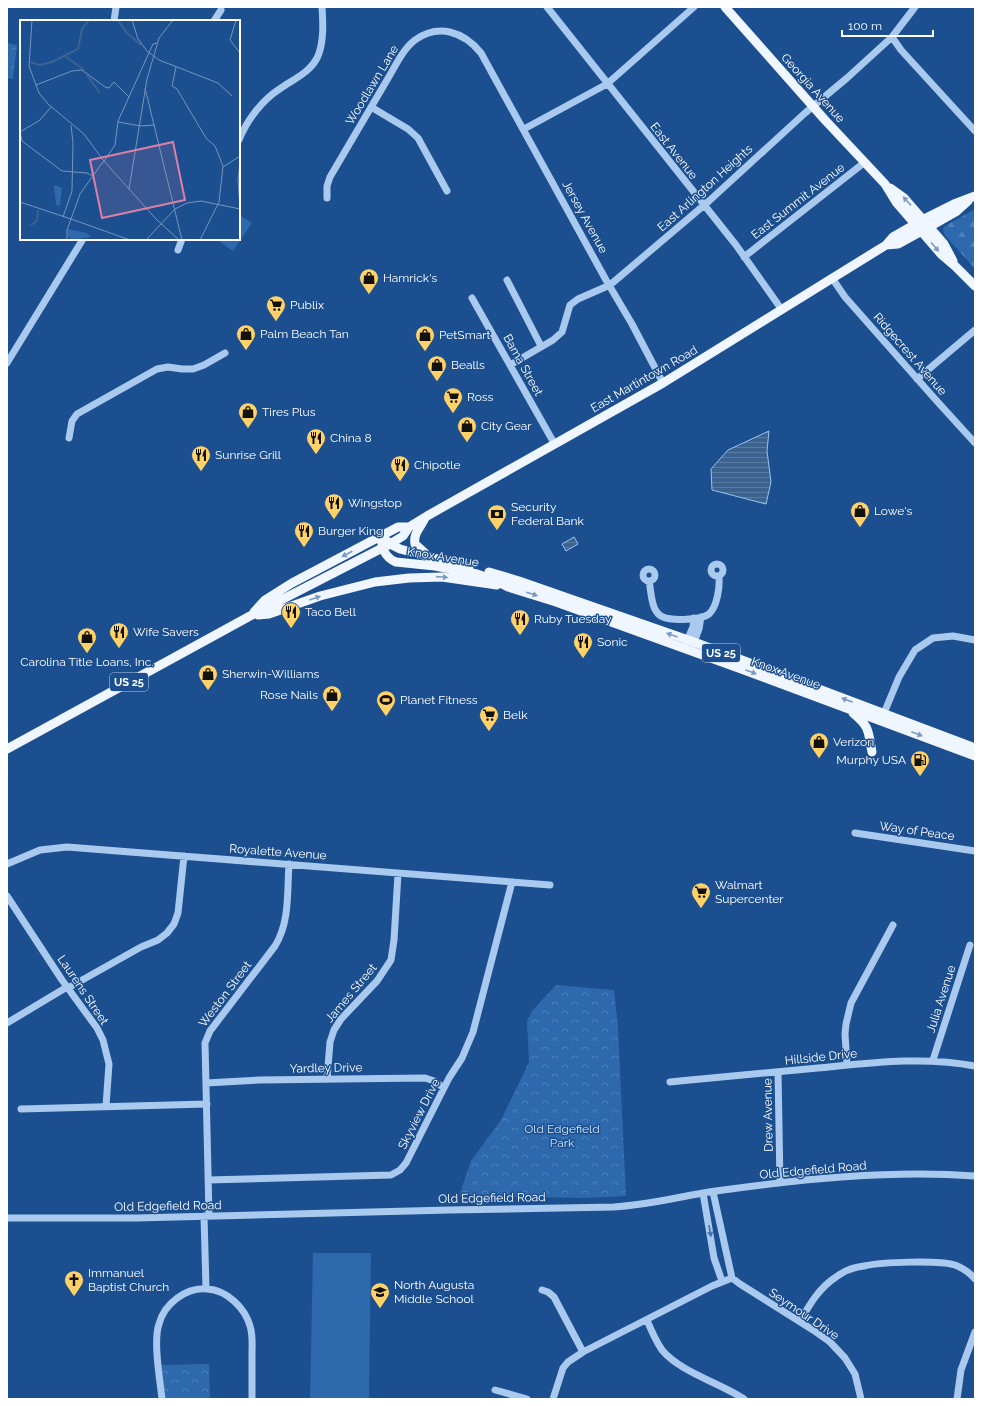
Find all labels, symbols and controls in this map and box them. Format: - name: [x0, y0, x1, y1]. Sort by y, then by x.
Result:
- scale bar: [842, 12, 933, 38]
- text: 100 m: [848, 19, 882, 33]
- inset map: [20, 20, 240, 240]
- street label: Woodlawn Lane: [343, 43, 401, 127]
- street label: Georgia Avenue: [778, 51, 848, 125]
- street label: East Avenue: [647, 120, 701, 182]
- street label: East Arlington Heights: [655, 142, 755, 234]
- street label: East Summit Avenue: [749, 160, 847, 242]
- street label: Jersey Avenue: [559, 178, 611, 256]
- one-way arrow: [902, 196, 912, 206]
- one-way arrow: [931, 242, 940, 253]
- shop icon: Hamrick's: [358, 267, 380, 295]
- place label: Hamrick's: [383, 271, 437, 285]
- supermarket icon: Publix: [265, 294, 287, 322]
- place label: Publix: [290, 298, 324, 312]
- street label: Ridgecrest Avenue: [870, 310, 950, 398]
- shop icon: Palm Beach Tan: [235, 323, 257, 351]
- shop icon: PetSmart: [414, 324, 436, 352]
- place label: Palm Beach Tan: [260, 327, 349, 341]
- place label: PetSmart: [439, 328, 490, 342]
- street label: Bama Street: [500, 332, 546, 398]
- street label: East Martintown Road: [588, 343, 700, 415]
- shop icon: Bealls: [426, 354, 448, 382]
- place label: Bealls: [451, 358, 485, 372]
- supermarket icon: Ross: [442, 386, 464, 414]
- place label: Ross: [467, 390, 494, 404]
- shop icon: Tires Plus: [237, 401, 259, 429]
- place label: Tires Plus: [262, 405, 316, 419]
- shop icon: City Gear: [456, 415, 478, 443]
- place label: City Gear: [481, 419, 532, 433]
- restaurant icon: China 8: [305, 427, 327, 455]
- place label: China 8: [330, 431, 372, 445]
- restaurant icon: Sunrise Grill: [190, 444, 212, 472]
- place label: Sunrise Grill: [215, 448, 282, 462]
- restaurant icon: Chipotle: [389, 454, 411, 482]
- place label: Chipotle: [414, 458, 461, 472]
- restaurant icon: Wingstop: [323, 492, 345, 520]
- place label: Wingstop: [348, 496, 402, 510]
- place label: Security Federal Bank: [511, 500, 584, 528]
- shop icon: Lowe's: [849, 500, 871, 528]
- bank icon: Security Federal Bank: [486, 503, 508, 531]
- place label: Lowe's: [874, 504, 912, 518]
- restaurant icon: Burger King: [293, 520, 315, 548]
- place label: Burger King: [318, 524, 383, 538]
- street label: Knox Avenue: [406, 544, 480, 570]
- one-way arrow: [341, 551, 352, 557]
- one-way arrow: [436, 574, 448, 581]
- one-way arrow: [527, 591, 539, 597]
- one-way arrow: [309, 595, 321, 601]
- restaurant icon: Taco Bell: [280, 601, 302, 629]
- place label: Taco Bell: [305, 605, 357, 619]
- restaurant icon: Ruby Tuesday: [509, 608, 531, 636]
- place label: Ruby Tuesday: [534, 612, 612, 626]
- restaurant icon: Wife Savers: [108, 621, 130, 649]
- place label: Wife Savers: [133, 625, 199, 639]
- shop icon: Carolina Title Loans, Inc.: [76, 626, 98, 654]
- restaurant icon: Sonic: [572, 631, 594, 659]
- one-way arrow: [666, 632, 678, 638]
- place label: Sonic: [597, 635, 628, 649]
- road number: US 25: [702, 644, 740, 662]
- street label: Knox Avenue: [750, 654, 822, 692]
- place label: Carolina Title Loans, Inc.: [20, 655, 154, 669]
- shop icon: Sherwin-Williams: [197, 663, 219, 691]
- place label: Sherwin-Williams: [222, 667, 319, 681]
- one-way arrow: [745, 670, 757, 676]
- road number: US 25: [110, 673, 148, 691]
- shop icon: Rose Nails: [321, 684, 343, 712]
- place label: Rose Nails: [260, 688, 318, 702]
- sports icon: Planet Fitness: [375, 689, 397, 717]
- place label: Planet Fitness: [400, 693, 478, 707]
- one-way arrow: [840, 696, 852, 702]
- supermarket icon: Belk: [478, 704, 500, 732]
- place label: Belk: [503, 708, 528, 722]
- shop icon: Verizon: [808, 731, 830, 759]
- one-way arrow: [911, 732, 923, 738]
- place label: Verizon: [833, 735, 874, 749]
- fuel station icon: Murphy USA: [909, 749, 931, 777]
- place label: Murphy USA: [836, 753, 906, 767]
- street label: Way of Peace: [878, 819, 956, 843]
- street label: Royalette Avenue: [229, 842, 327, 862]
- place label: Walmart Supercenter: [715, 878, 784, 906]
- supermarket icon: Walmart Supercenter: [690, 881, 712, 909]
- street label: Laurens Street: [55, 953, 111, 1027]
- street label: Weston Street: [196, 958, 254, 1030]
- street label: James Street: [322, 961, 380, 1025]
- street label: Julia Avenue: [924, 964, 958, 1034]
- street label: Hillside Drive: [784, 1046, 858, 1068]
- street label: Yardley Drive: [289, 1060, 363, 1076]
- street label: Skyview Drive: [395, 1076, 443, 1152]
- street label: Drew Avenue: [760, 1078, 776, 1152]
- park label: Old Edgefield Park: [524, 1122, 600, 1150]
- street label: Old Edgefield Road: [759, 1158, 867, 1182]
- street label: Old Edgefield Road: [438, 1190, 546, 1206]
- street label: Old Edgefield Road: [114, 1198, 222, 1214]
- one-way arrow: [707, 1225, 713, 1238]
- place label: Immanuel Baptist Church: [88, 1266, 169, 1294]
- church icon: Immanuel Baptist Church: [63, 1269, 85, 1297]
- place label: North Augusta Middle School: [394, 1278, 475, 1306]
- school or university icon: North Augusta Middle School: [369, 1281, 391, 1309]
- street label: Seymour Drive: [766, 1285, 842, 1343]

